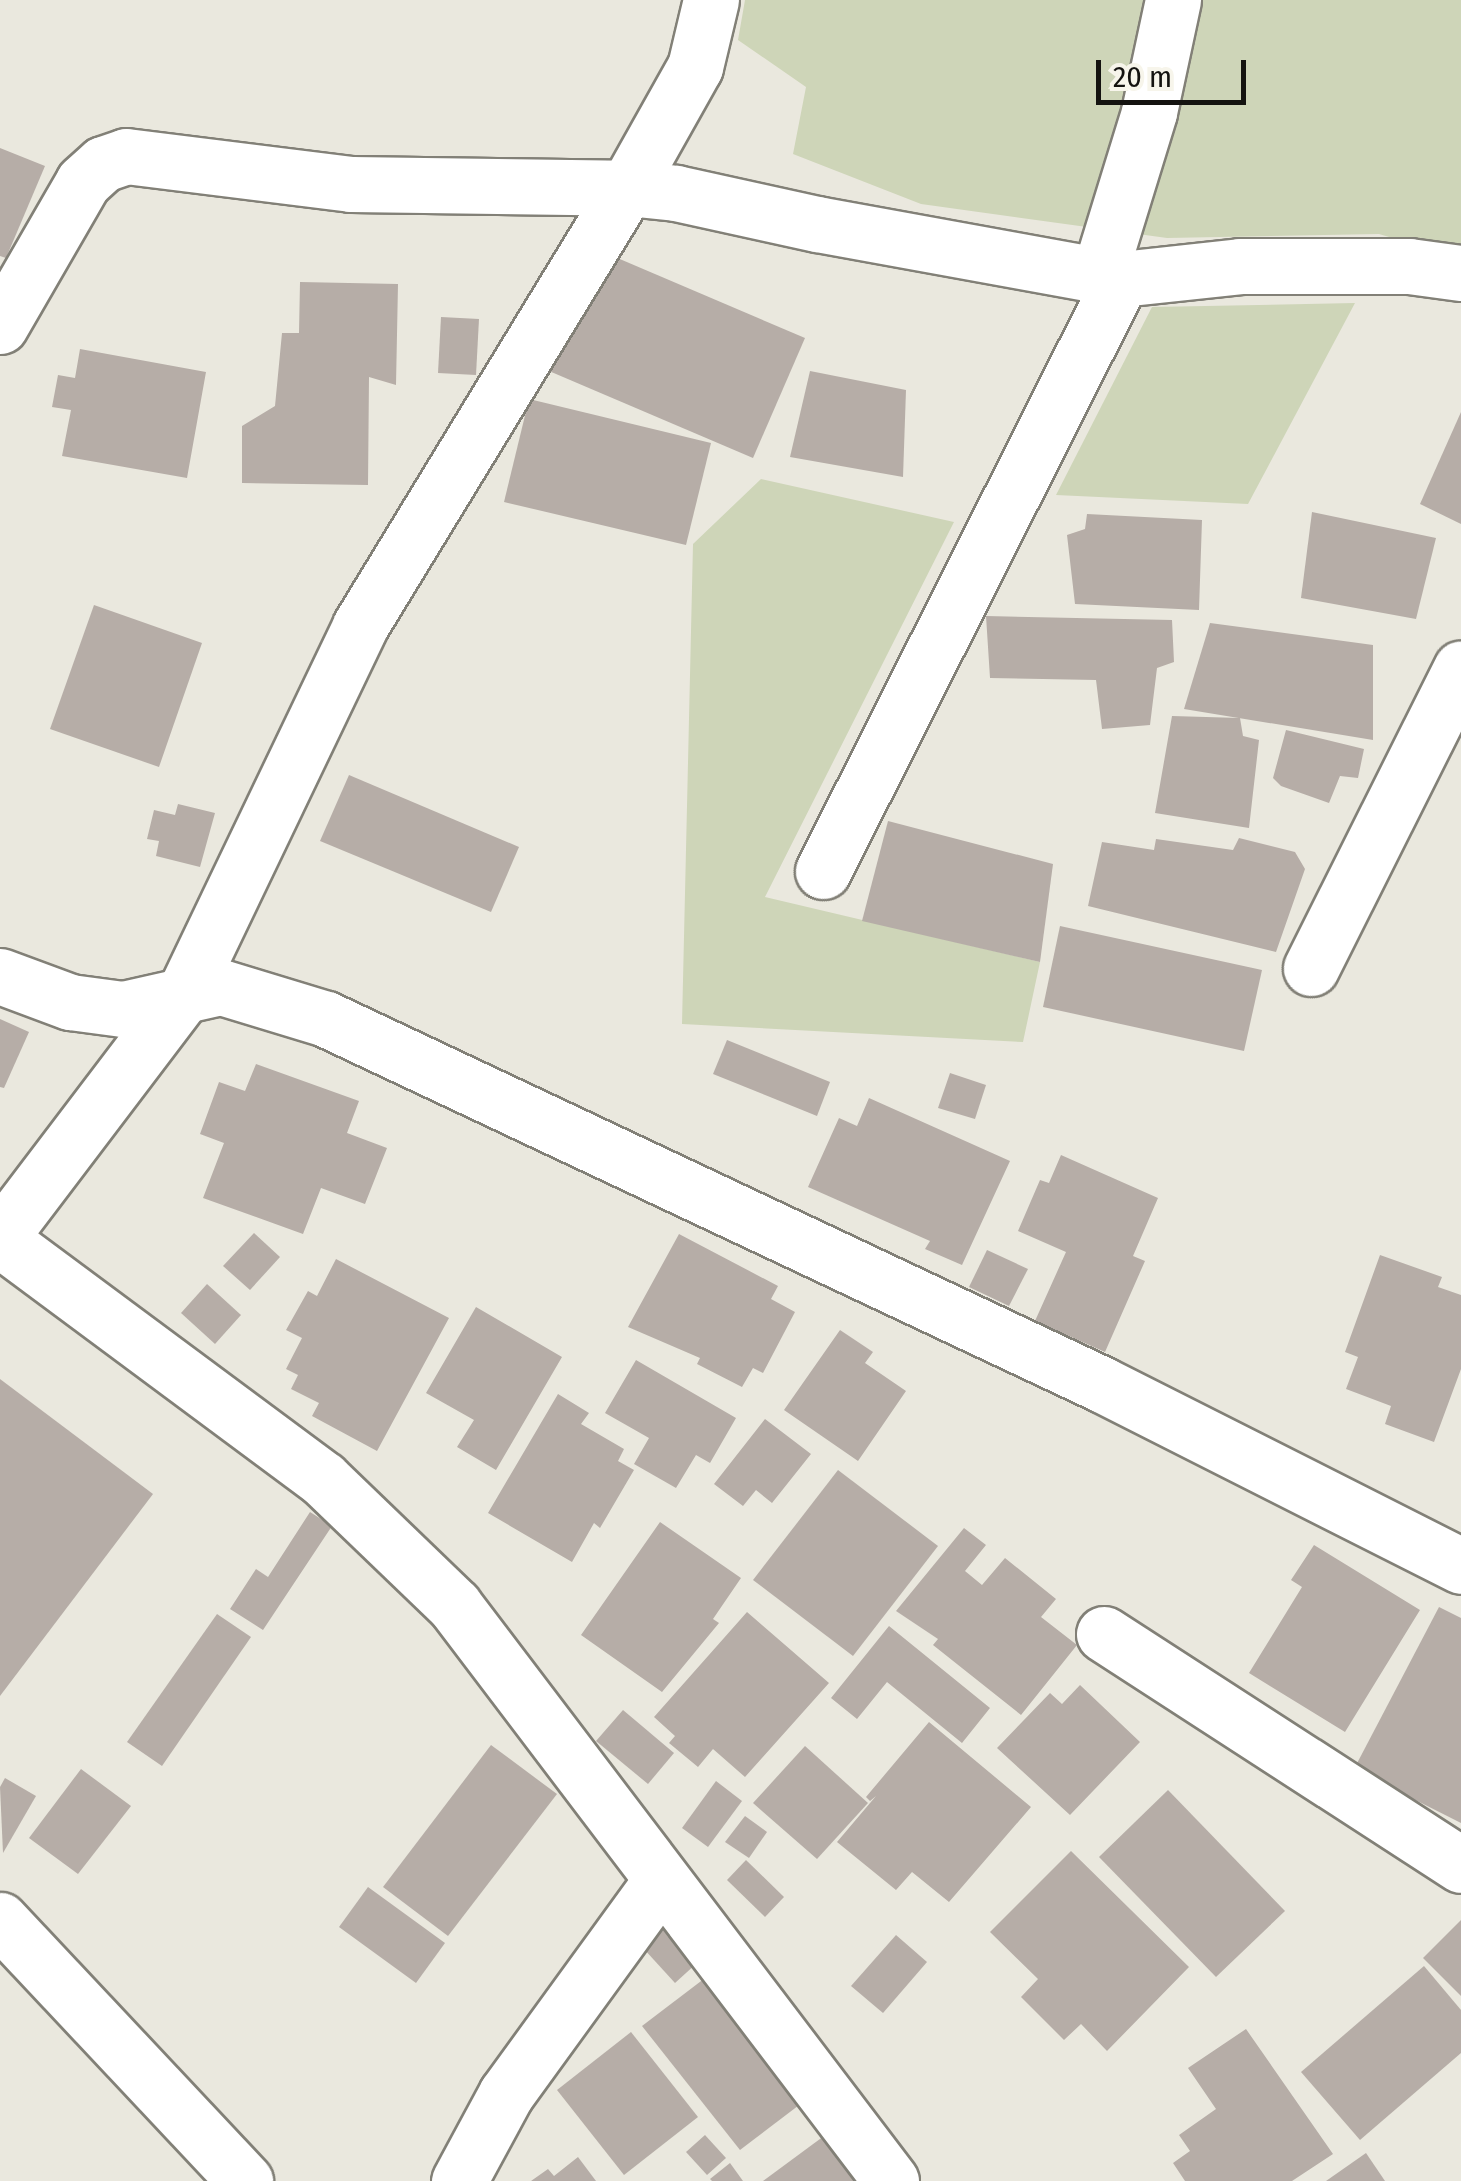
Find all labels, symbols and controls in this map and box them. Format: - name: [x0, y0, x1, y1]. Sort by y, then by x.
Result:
- scale bar: [1101, 40, 1251, 102]
- text: 20 m: [1113, 59, 1172, 95]

